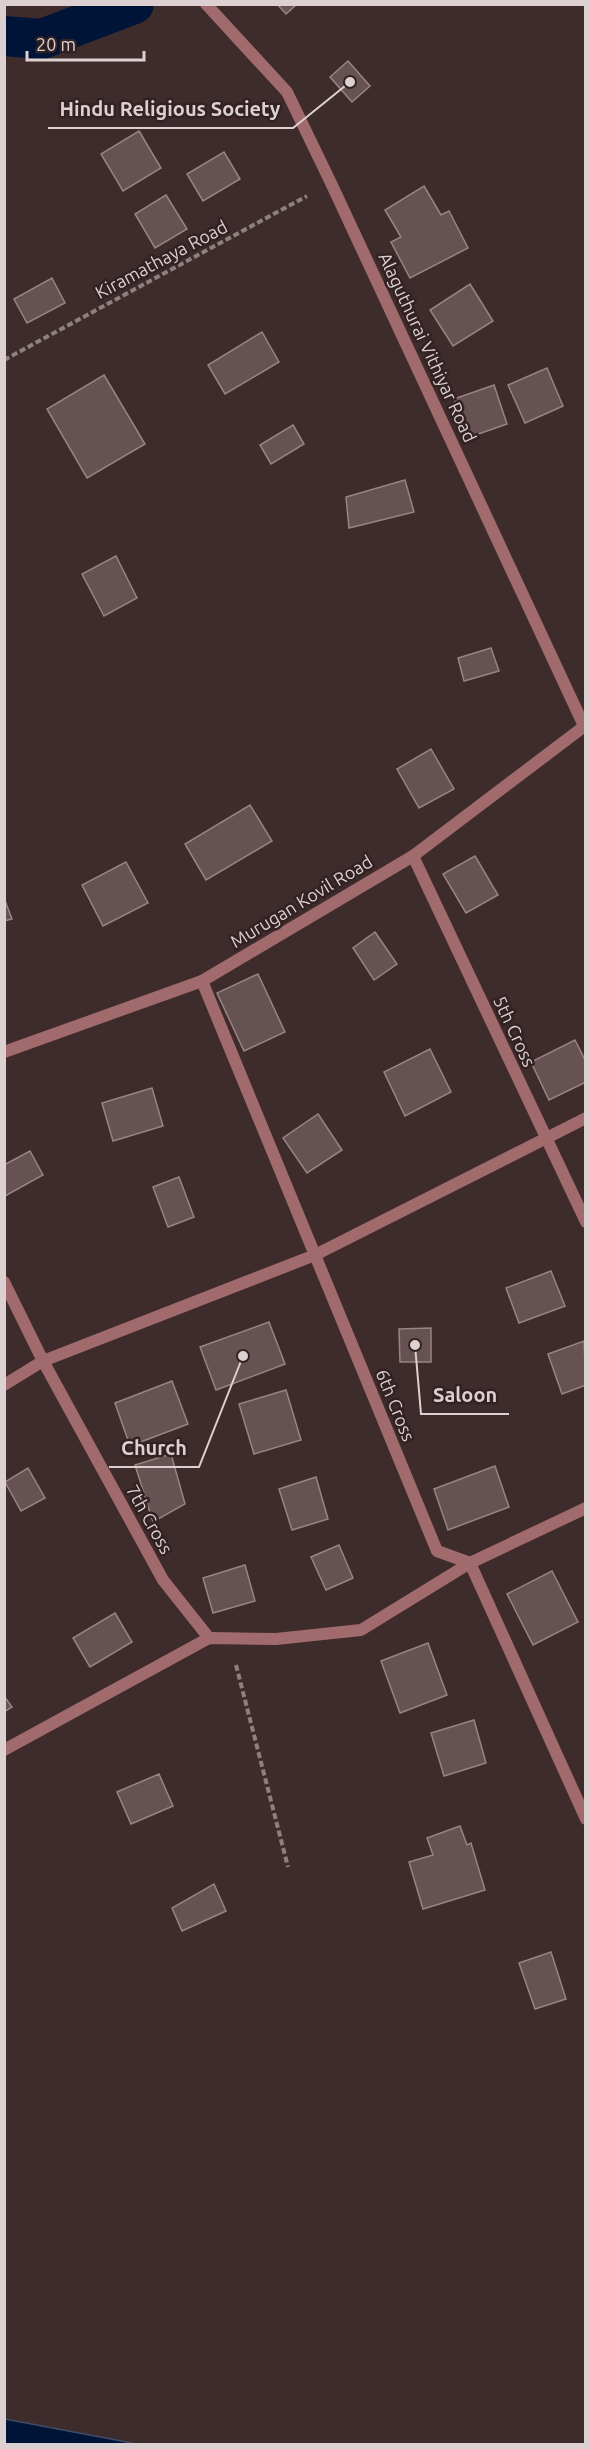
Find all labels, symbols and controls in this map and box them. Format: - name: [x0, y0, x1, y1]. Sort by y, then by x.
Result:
- scale bar: [27, 24, 144, 62]
- text: 20 m: [36, 34, 76, 54]
- callout: Hindu Religious Society: [48, 90, 293, 128]
- text: Hindu Religious Society: [59, 97, 281, 120]
- street label: Kiramathaya Road: [92, 216, 230, 302]
- street label: Alaguthurai Vithiyar Road: [375, 249, 481, 445]
- street label: Murugan Kovil Road: [227, 851, 375, 951]
- street label: 5th Cross: [490, 993, 540, 1070]
- street label: 6th Cross: [373, 1366, 420, 1444]
- callout: Saloon: [421, 1376, 509, 1414]
- text: Saloon: [433, 1383, 497, 1406]
- callout: Church: [109, 1429, 199, 1467]
- text: Church: [121, 1436, 187, 1459]
- street label: 7th Cross: [123, 1481, 177, 1557]

